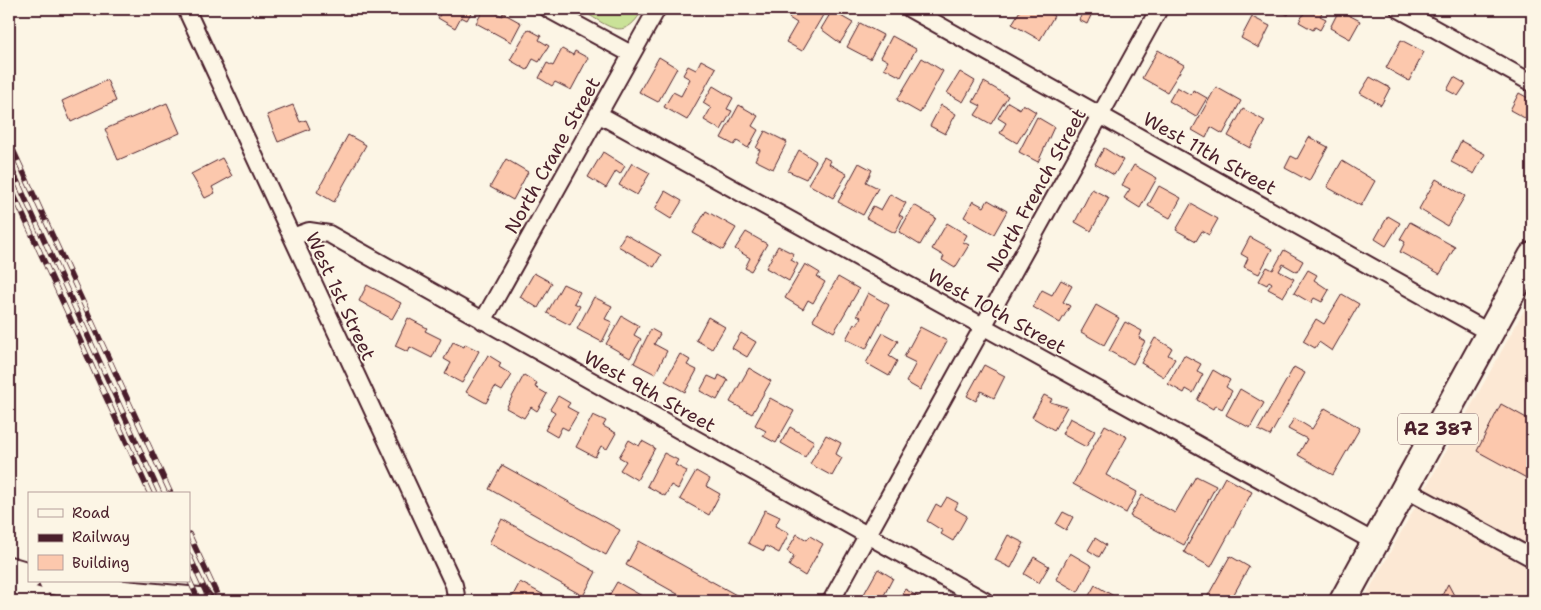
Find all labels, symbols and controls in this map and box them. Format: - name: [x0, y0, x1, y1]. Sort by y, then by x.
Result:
- street label: North Crane Street: [499, 72, 606, 238]
- street label: North French Street: [981, 104, 1092, 277]
- street label: West 11th Street: [1139, 106, 1281, 200]
- street label: West 1st Street: [300, 228, 381, 364]
- street label: West 10th Street: [923, 263, 1071, 360]
- street label: West 9th Street: [579, 345, 720, 438]
- road number: AZ 387: [1398, 414, 1478, 444]
- legend: [28, 492, 190, 582]
- text: Road: [72, 503, 110, 523]
- text: Railway: [72, 527, 130, 547]
- text: Building: [72, 553, 129, 573]

